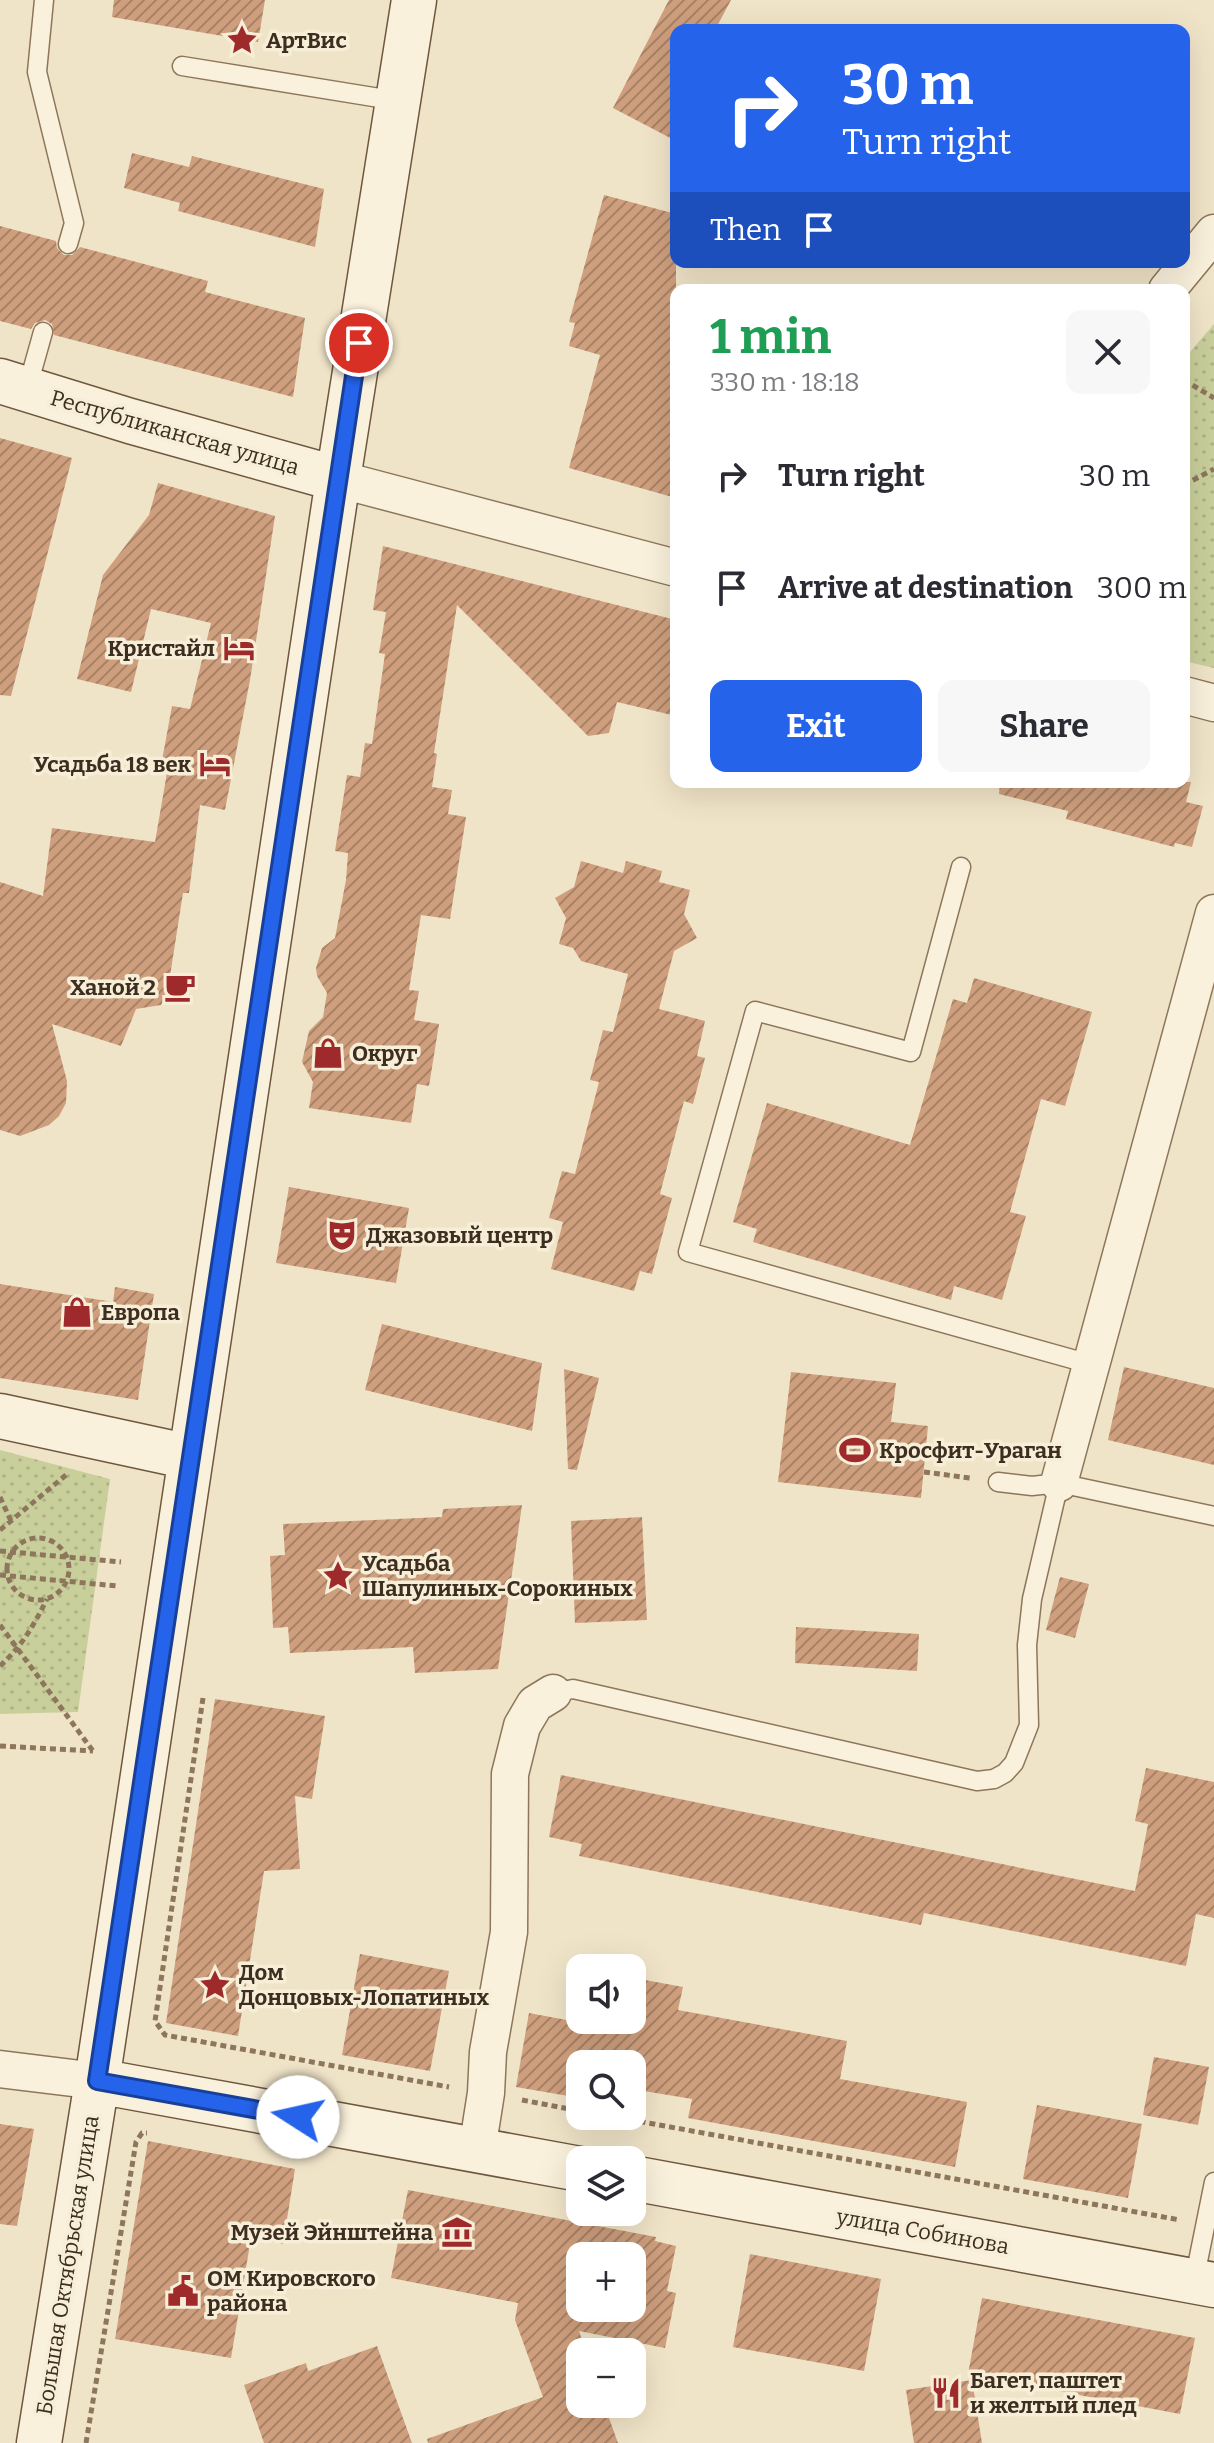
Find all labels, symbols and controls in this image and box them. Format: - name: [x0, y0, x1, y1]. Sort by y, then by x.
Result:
- place icon: АртВис: [225, 23, 259, 57]
- place label: АртВис: [266, 27, 347, 54]
- text: 30 m: [842, 52, 973, 119]
- icon: right: [710, 56, 814, 160]
- text: Turn right: [842, 120, 1011, 164]
- icon: arrive: [797, 208, 841, 252]
- text: Then: [710, 212, 781, 248]
- text: 1 min: [710, 308, 831, 366]
- pin: [325, 309, 393, 377]
- button: close: [1066, 310, 1150, 394]
- icon: arrive: [337, 321, 381, 365]
- text: 330 m · 18:18: [710, 367, 860, 398]
- street label: Республиканская улица: [47, 384, 302, 481]
- icon: right: [710, 454, 754, 498]
- text: Turn right: [778, 458, 925, 494]
- text: 30 m: [1079, 458, 1150, 494]
- icon: arrive: [710, 566, 754, 610]
- text: Arrive at destination: [778, 570, 1073, 606]
- text: 300 m: [1097, 570, 1187, 606]
- hotel icon: Кристайл: [222, 631, 256, 665]
- place label: Кристайл: [107, 635, 215, 662]
- button: Exit: [710, 680, 922, 772]
- button: Share: [938, 680, 1150, 772]
- hotel icon: Усадьба 18 век: [198, 747, 232, 781]
- place label: Усадьба 18 век: [34, 751, 192, 778]
- cafe icon: Ханой 2: [163, 970, 197, 1004]
- place label: Ханой 2: [70, 974, 156, 1001]
- shop icon: Округ: [311, 1036, 345, 1070]
- place label: Округ: [352, 1040, 417, 1067]
- theatre icon: Джазовый центр: [325, 1218, 359, 1252]
- place label: Джазовый центр: [366, 1222, 553, 1249]
- shop icon: Европа: [60, 1295, 94, 1329]
- place label: Европа: [101, 1299, 181, 1326]
- sports icon: Кросфит-Ураган: [838, 1433, 872, 1467]
- place label: Кросфит-Ураган: [879, 1437, 1062, 1464]
- place label: Усадьба Шапулиных-Сорокиных: [362, 1550, 633, 1602]
- place icon: Усадьба Шапулиных-Сорокиных: [321, 1559, 355, 1593]
- map controls: [566, 1954, 646, 2418]
- button: sound: [566, 1954, 646, 2034]
- place label: Дом Донцовых-Лопатиных: [239, 1959, 489, 2011]
- place icon: Дом Донцовых-Лопатиных: [198, 1968, 232, 2002]
- button: search: [566, 2050, 646, 2130]
- position arrow: [256, 2075, 340, 2159]
- street label: Большая Октябрьская улица: [30, 2113, 105, 2417]
- button: layers: [566, 2146, 646, 2226]
- street label: улица Собинова: [834, 2203, 1011, 2260]
- museum icon: Музей Эйнштейна: [440, 2215, 474, 2249]
- place label: Музей Эйнштейна: [231, 2219, 434, 2246]
- button: +: [566, 2242, 646, 2322]
- place label: ОМ Кировского района: [207, 2265, 376, 2317]
- public building icon: ОМ Кировского района: [166, 2274, 200, 2308]
- button: −: [566, 2338, 646, 2418]
- place label: Багет, паштет и желтый плед: [970, 2367, 1137, 2419]
- restaurant icon: Багет, паштет и желтый плед: [929, 2376, 963, 2410]

